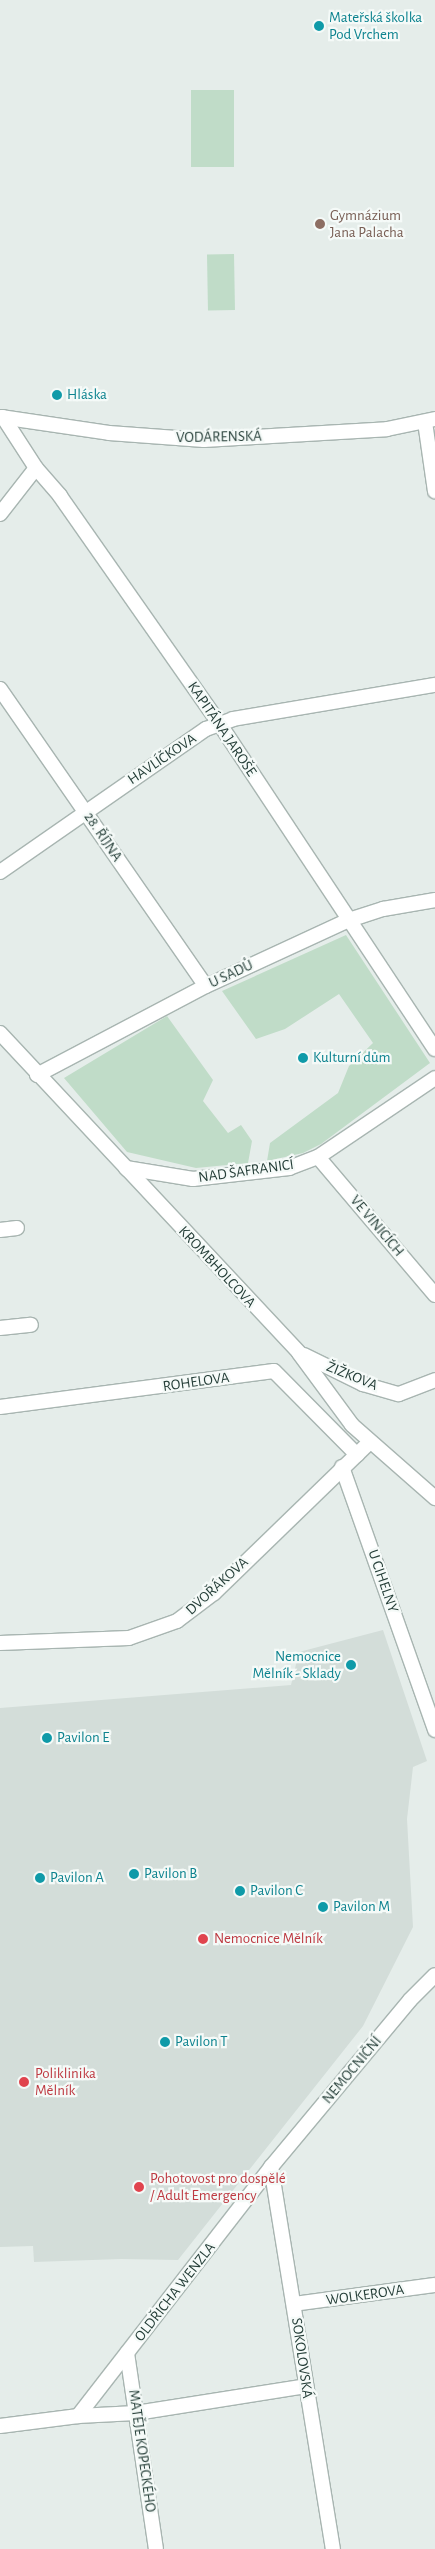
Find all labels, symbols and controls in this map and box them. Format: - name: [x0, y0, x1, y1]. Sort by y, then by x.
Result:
- place label: Mateřská školka Pod Vrchem: [329, 8, 422, 43]
- marker: Mateřská školka Pod Vrchem: [313, 20, 325, 32]
- place label: Gymnázium Jana Palacha: [330, 206, 404, 241]
- marker: Gymnázium Jana Palacha: [314, 218, 326, 230]
- place label: Hláska: [67, 386, 107, 404]
- marker: Hláska: [51, 389, 63, 401]
- street label: VODÁRENSKÁ: [176, 427, 262, 447]
- street label: KAPITÁNA JAROŠE: [184, 678, 260, 780]
- street label: HAVLÍČKOVA: [124, 729, 200, 789]
- street label: 28. ŘÍJNA: [80, 809, 126, 865]
- street label: U SADŮ: [206, 956, 256, 992]
- place label: Kulturní dům: [313, 1049, 391, 1067]
- marker: Kulturní dům: [297, 1052, 309, 1064]
- street label: NAD ŠAFRANICÍ: [197, 1155, 295, 1187]
- street label: VE VINICÍCH: [346, 1192, 408, 1260]
- street label: KROMBHOLCOVA: [175, 1222, 259, 1312]
- street label: ŽIŽKOVA: [324, 1358, 380, 1394]
- street label: ROHELOVA: [162, 1368, 230, 1396]
- street label: U CIHELNY: [364, 1547, 402, 1615]
- street label: DVOŘÁKOVA: [182, 1553, 252, 1619]
- place label: Nemocnice Mělník - Sklady: [253, 1647, 341, 1682]
- marker: Nemocnice Mělník - Sklady: [345, 1659, 357, 1671]
- place label: Pavilon E: [57, 1729, 109, 1747]
- marker: Pavilon E: [41, 1732, 53, 1744]
- place label: Pavilon B: [144, 1865, 197, 1883]
- marker: Pavilon B: [128, 1868, 140, 1880]
- place label: Pavilon A: [50, 1869, 104, 1887]
- marker: Pavilon A: [34, 1872, 46, 1884]
- place label: Pavilon C: [250, 1882, 303, 1900]
- marker: Pavilon C: [234, 1885, 246, 1897]
- place label: Pavilon M: [333, 1898, 390, 1916]
- marker: Pavilon M: [317, 1901, 329, 1913]
- place label: Nemocnice Mělník: [214, 1930, 323, 1948]
- marker: Nemocnice Mělník: [196, 1932, 210, 1946]
- place label: Pavilon T: [175, 2033, 228, 2051]
- street label: NEMOCNIČNÍ: [319, 2033, 385, 2107]
- marker: Pavilon T: [159, 2036, 171, 2048]
- place label: Poliklinika Mělník: [35, 2064, 96, 2099]
- marker: Poliklinika Mělník: [17, 2075, 31, 2089]
- place label: Pohotovost pro dospělé / Adult Emergency: [150, 2169, 286, 2204]
- marker: Pohotovost pro dospělé / Adult Emergency: [132, 2180, 146, 2194]
- street label: OLDŘICHA WENZLA: [131, 2239, 219, 2345]
- street label: WOLKEROVA: [325, 2281, 405, 2309]
- street label: SOKOLOVSKÁ: [287, 2317, 317, 2399]
- street label: MATĚJE KOPECKÉHO: [124, 2389, 160, 2513]

